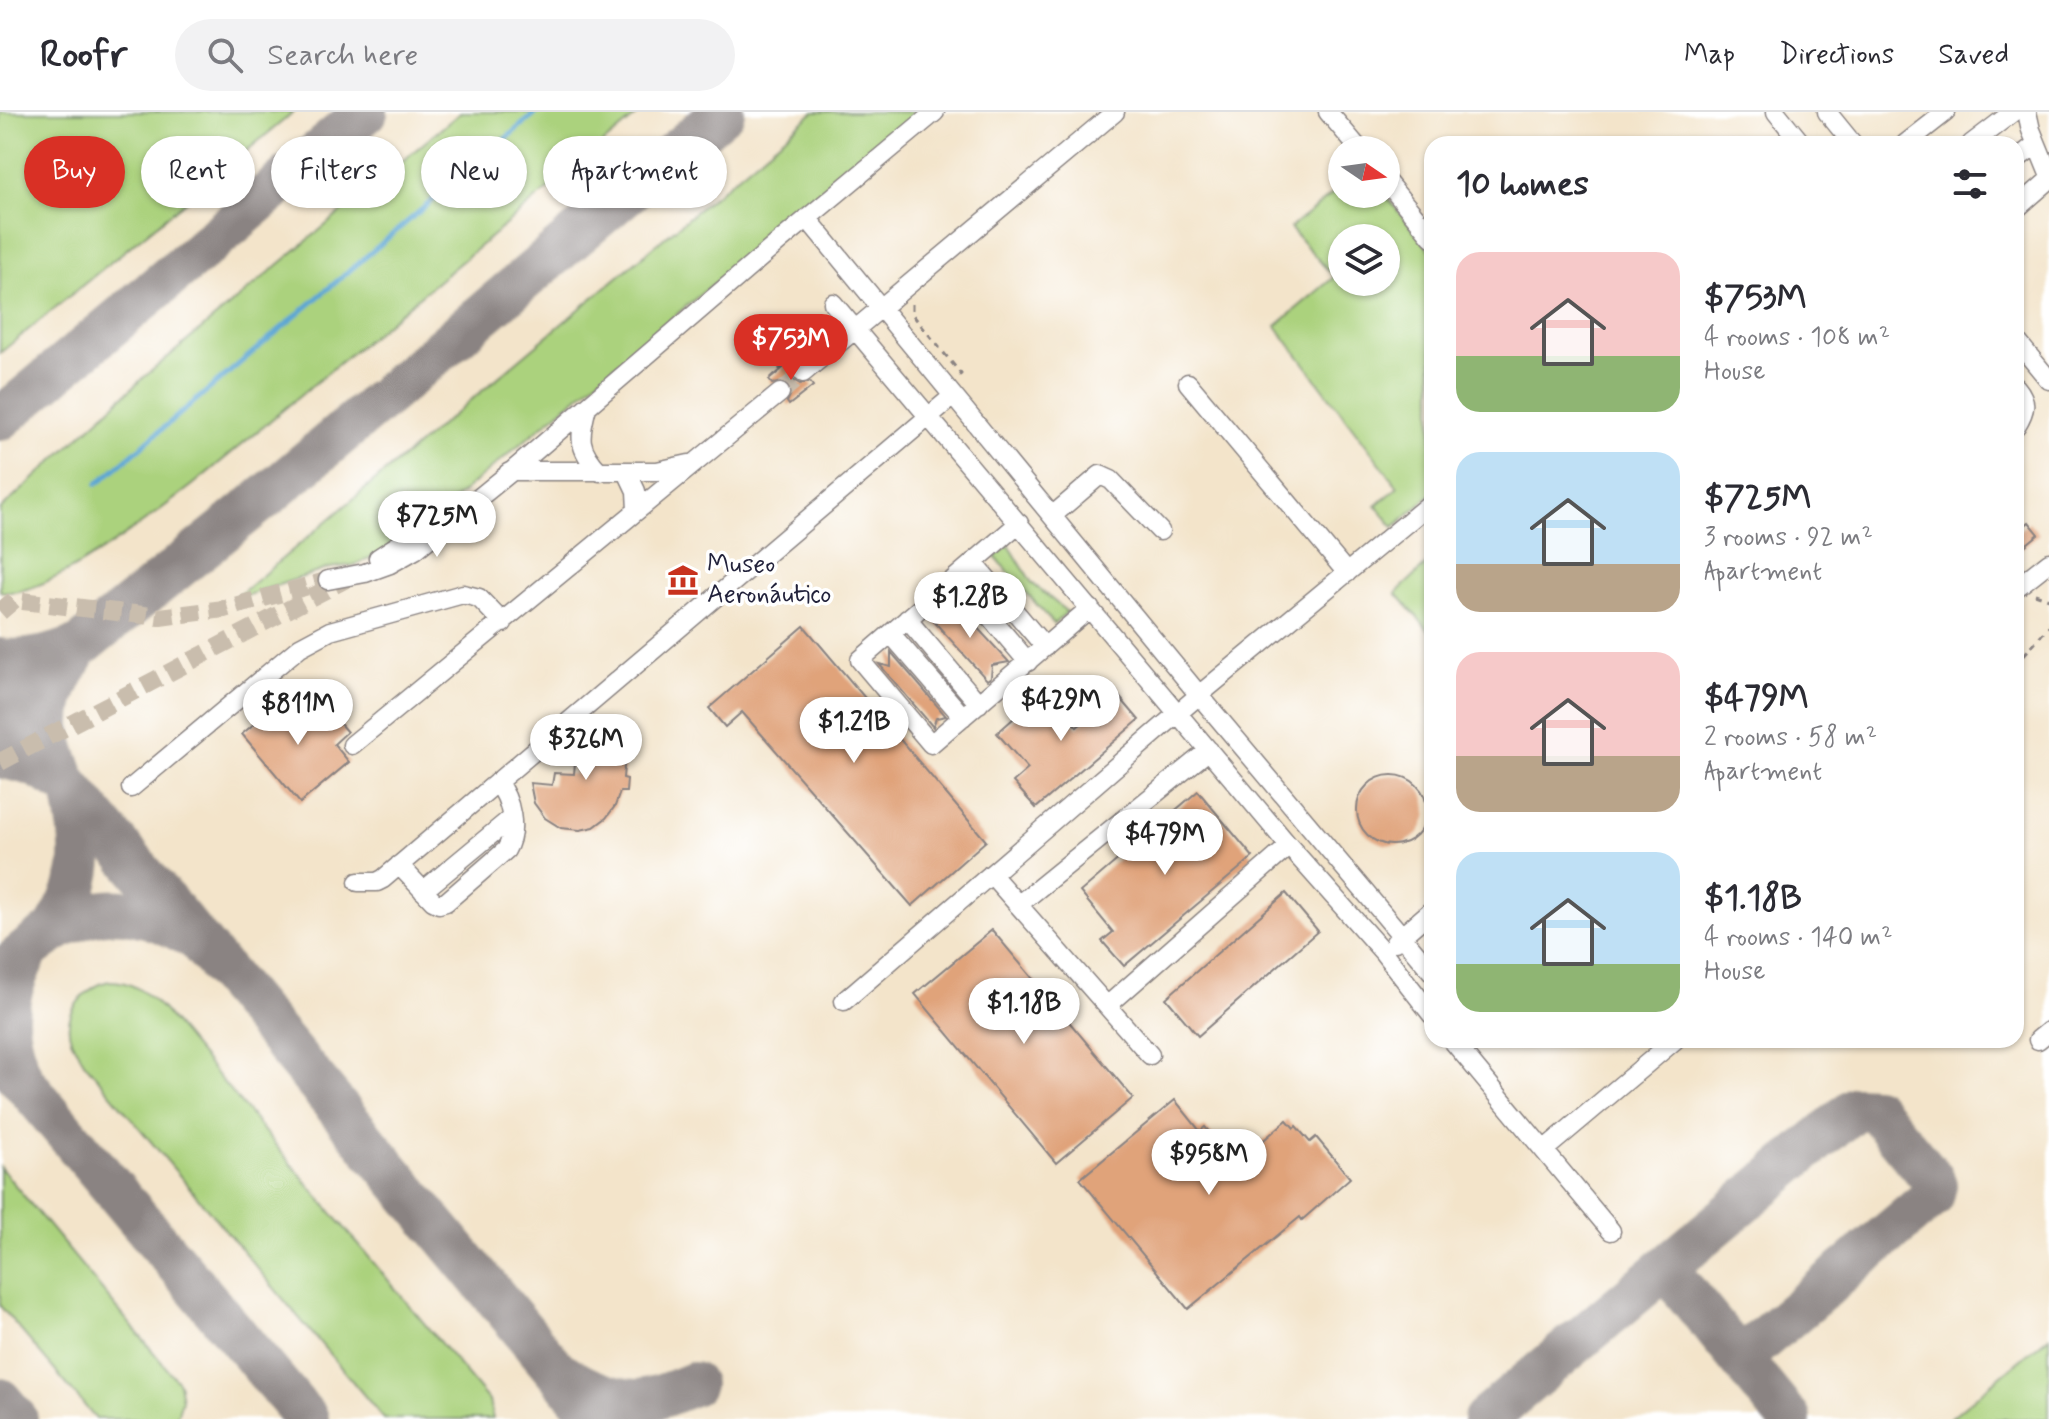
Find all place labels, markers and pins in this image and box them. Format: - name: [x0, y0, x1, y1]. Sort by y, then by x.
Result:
- pin: $753M: [735, 314, 847, 382]
- pin: $725M: [381, 491, 493, 559]
- place label: Museo Aeronáutico: [707, 548, 831, 612]
- museum icon: Museo Aeronáutico: [666, 563, 700, 597]
- pin: $1.28B: [905, 572, 1035, 640]
- pin: $429M: [1005, 675, 1117, 743]
- pin: $811M: [242, 679, 354, 747]
- pin: $1.21B: [789, 697, 919, 765]
- pin: $326M: [530, 714, 642, 782]
- pin: $479M: [1109, 809, 1221, 877]
- pin: $1.18B: [959, 978, 1089, 1046]
- pin: $958M: [1153, 1129, 1265, 1197]

